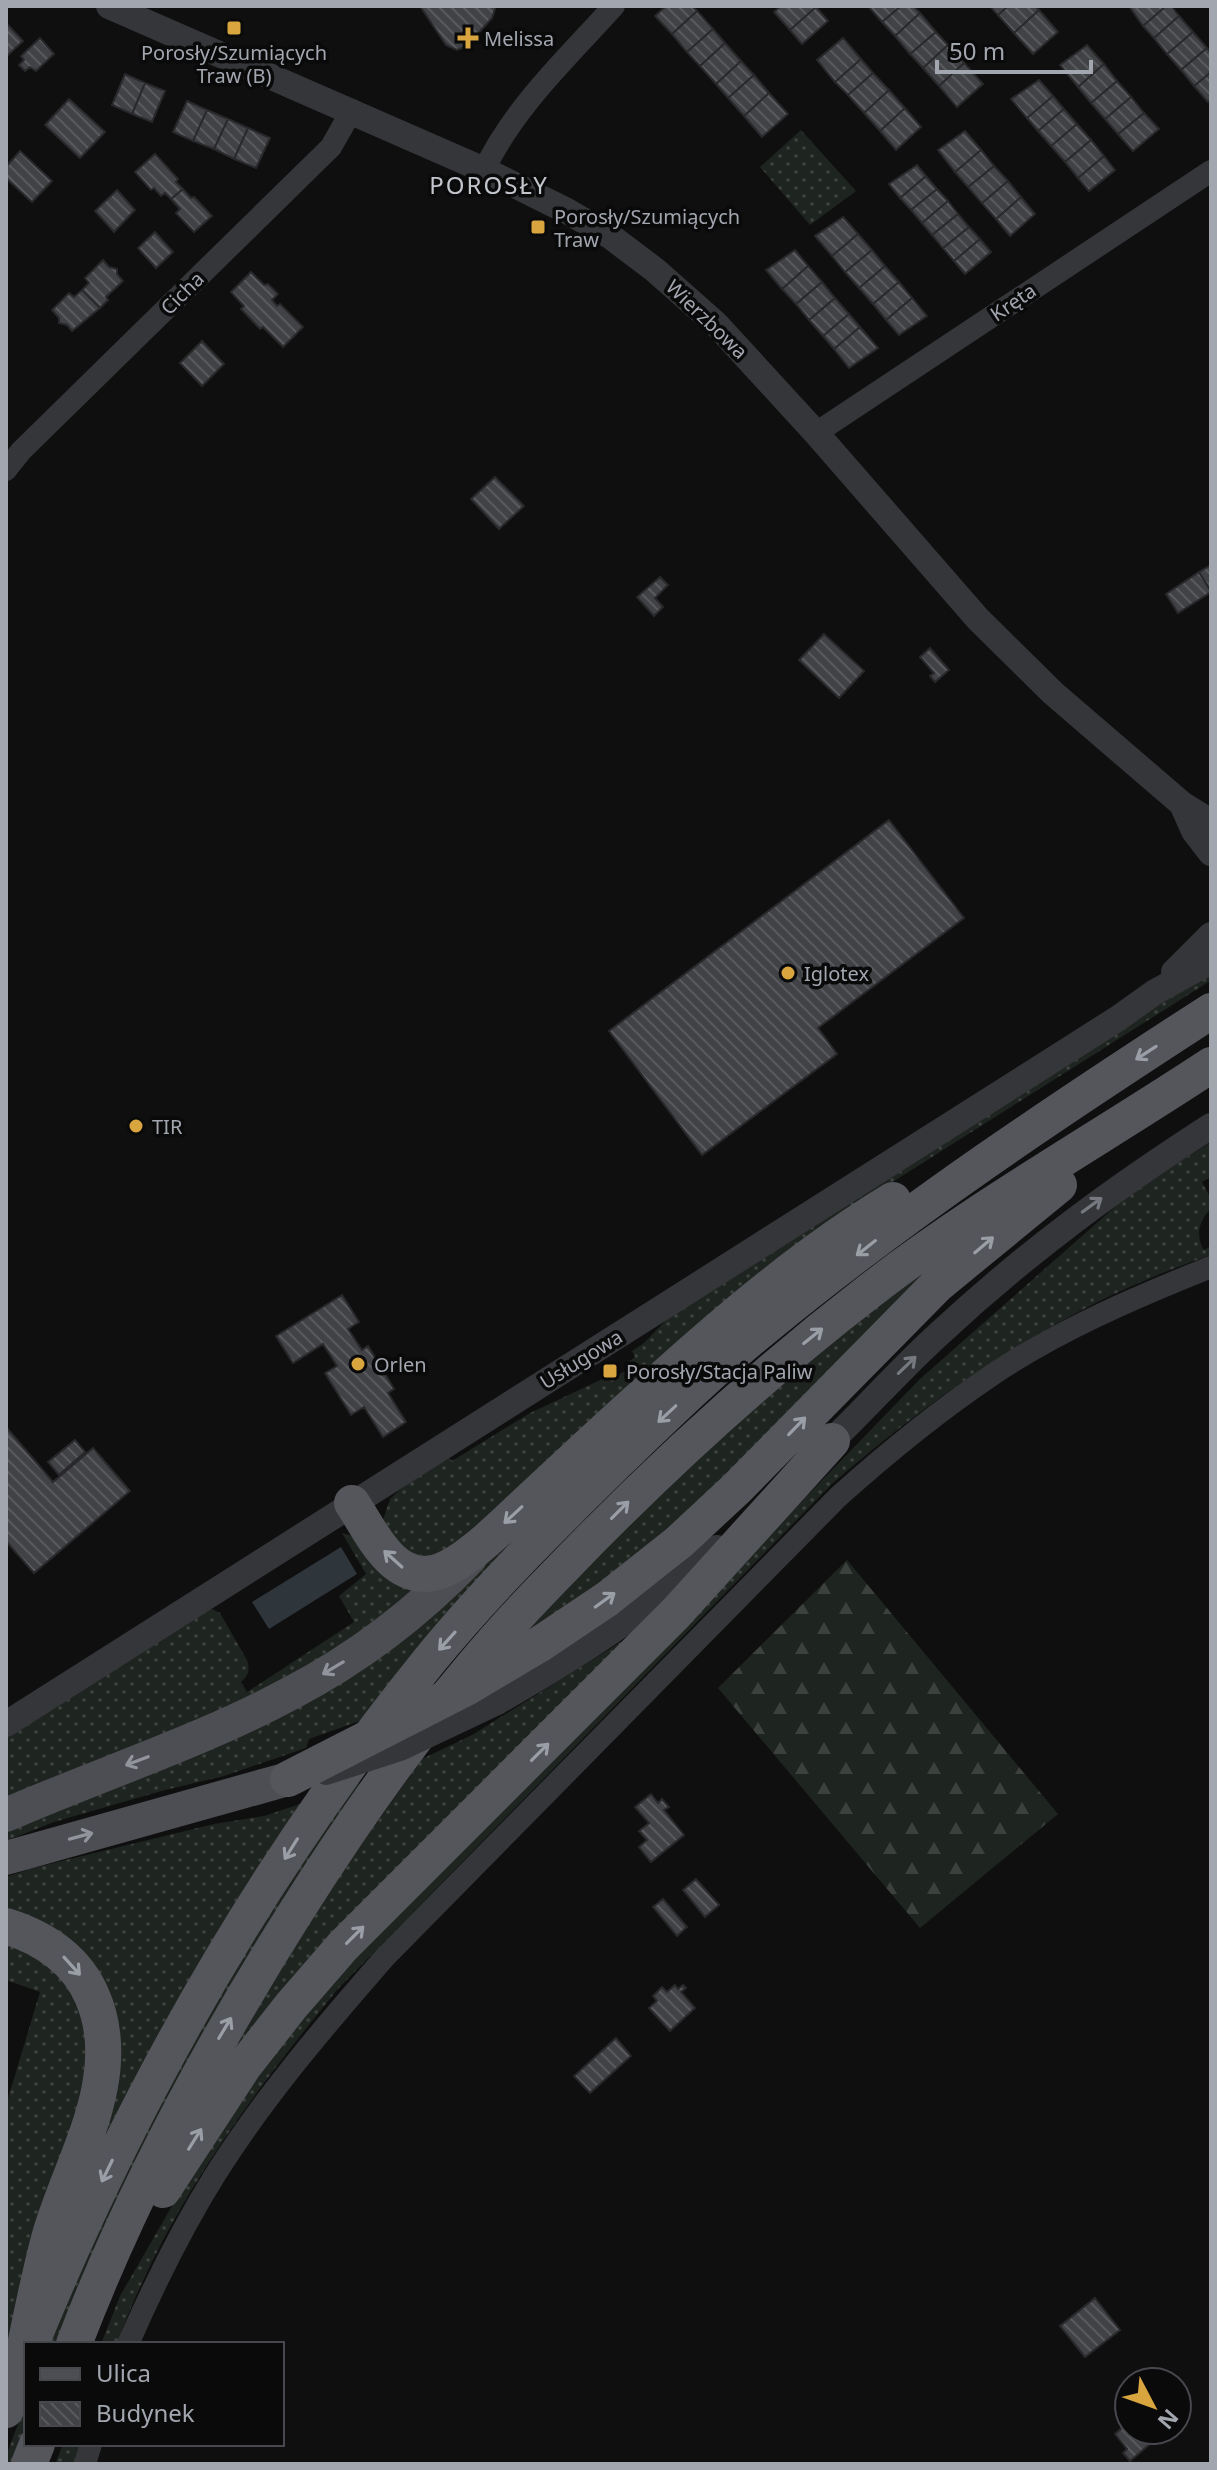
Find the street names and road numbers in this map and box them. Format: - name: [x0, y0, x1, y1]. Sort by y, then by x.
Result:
- street label: Cicha: [154, 265, 210, 321]
- street label: Wierzbowa: [660, 273, 754, 365]
- street label: Kręta: [985, 277, 1041, 327]
- street label: Usługowa: [535, 1323, 627, 1395]

